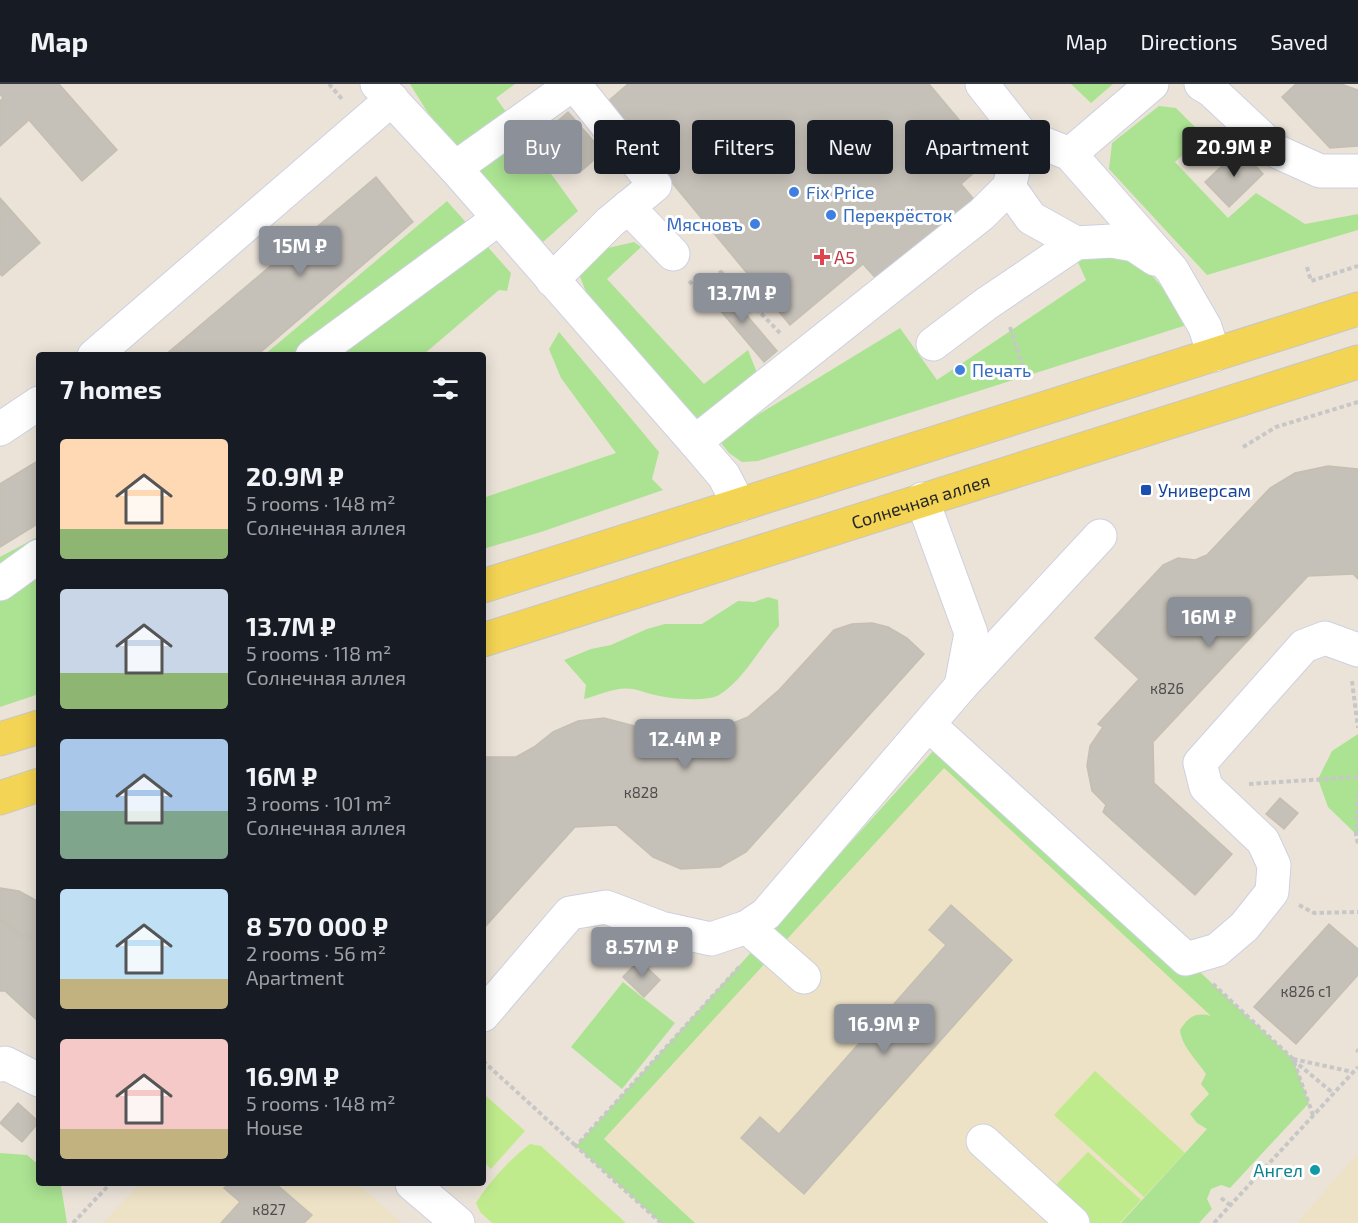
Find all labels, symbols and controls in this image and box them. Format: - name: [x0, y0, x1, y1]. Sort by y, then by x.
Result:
- text: Map: [30, 24, 88, 58]
- text: Map: [1065, 29, 1108, 54]
- text: Directions: [1141, 29, 1237, 54]
- text: Saved: [1270, 29, 1328, 54]
- chip: Buy: [504, 120, 582, 174]
- chip: Rent: [594, 120, 680, 174]
- chip: Filters: [692, 120, 795, 174]
- chip: New: [807, 120, 893, 174]
- chip: Apartment: [905, 120, 1050, 174]
- pin: 20.9M ₽: [1179, 127, 1289, 178]
- text: 20.9M ₽: [1196, 134, 1272, 158]
- place label: Fix Price: [806, 181, 874, 203]
- marker: Fix Price: [787, 185, 801, 199]
- place label: Перекрёсток: [843, 204, 953, 226]
- marker: Перекрёсток: [824, 208, 838, 222]
- place label: Мясновъ: [667, 213, 743, 235]
- marker: Мясновъ: [748, 217, 762, 231]
- pin: 15M ₽: [258, 226, 342, 277]
- text: 15M ₽: [273, 233, 327, 257]
- place label: А5: [834, 246, 855, 268]
- marker: А5: [815, 250, 829, 264]
- pin: 13.7M ₽: [687, 273, 797, 324]
- text: 13.7M ₽: [707, 280, 777, 304]
- place label: Печать: [972, 359, 1031, 381]
- marker: Печать: [953, 363, 967, 377]
- icon: filters: [429, 372, 462, 405]
- text: 7 homes: [60, 373, 162, 404]
- text: 20.9M ₽: [246, 460, 344, 491]
- icon: home: [108, 463, 180, 535]
- street label: Солнечная аллея: [848, 469, 992, 533]
- place label: Универсам: [1158, 479, 1251, 501]
- marker: Универсам: [1139, 483, 1153, 497]
- text: 5 rooms · 148 m²: [246, 491, 396, 515]
- text: Солнечная аллея: [246, 515, 406, 539]
- pin: 16M ₽: [1167, 597, 1251, 648]
- text: 16M ₽: [1182, 604, 1236, 628]
- text: 13.7M ₽: [246, 610, 336, 641]
- icon: home: [108, 613, 180, 685]
- text: 5 rooms · 118 m²: [246, 641, 391, 665]
- text: Солнечная аллея: [246, 665, 406, 689]
- house number: к826: [1150, 679, 1184, 697]
- pin: 12.4M ₽: [630, 719, 740, 770]
- text: 12.4M ₽: [649, 726, 721, 750]
- text: 16M ₽: [246, 760, 317, 791]
- icon: home: [108, 763, 180, 835]
- house number: к828: [624, 783, 658, 801]
- text: 3 rooms · 101 m²: [246, 791, 392, 815]
- text: Солнечная аллея: [246, 815, 406, 839]
- text: 8 570 000 ₽: [246, 910, 388, 941]
- icon: home: [108, 913, 180, 985]
- pin: 8.57M ₽: [587, 927, 697, 978]
- text: 8.57M ₽: [605, 934, 679, 958]
- text: 2 rooms · 56 m²: [246, 941, 386, 965]
- text: Apartment: [246, 965, 344, 989]
- house number: к826 с1: [1281, 982, 1331, 1000]
- pin: 16.9M ₽: [829, 1004, 939, 1055]
- text: 16.9M ₽: [848, 1011, 920, 1035]
- text: 16.9M ₽: [246, 1060, 339, 1091]
- icon: home: [108, 1063, 180, 1135]
- text: 5 rooms · 148 m²: [246, 1091, 396, 1115]
- text: House: [246, 1115, 303, 1139]
- place label: Ангел: [1253, 1159, 1303, 1181]
- marker: Ангел: [1308, 1163, 1322, 1177]
- house number: к827: [252, 1200, 286, 1218]

